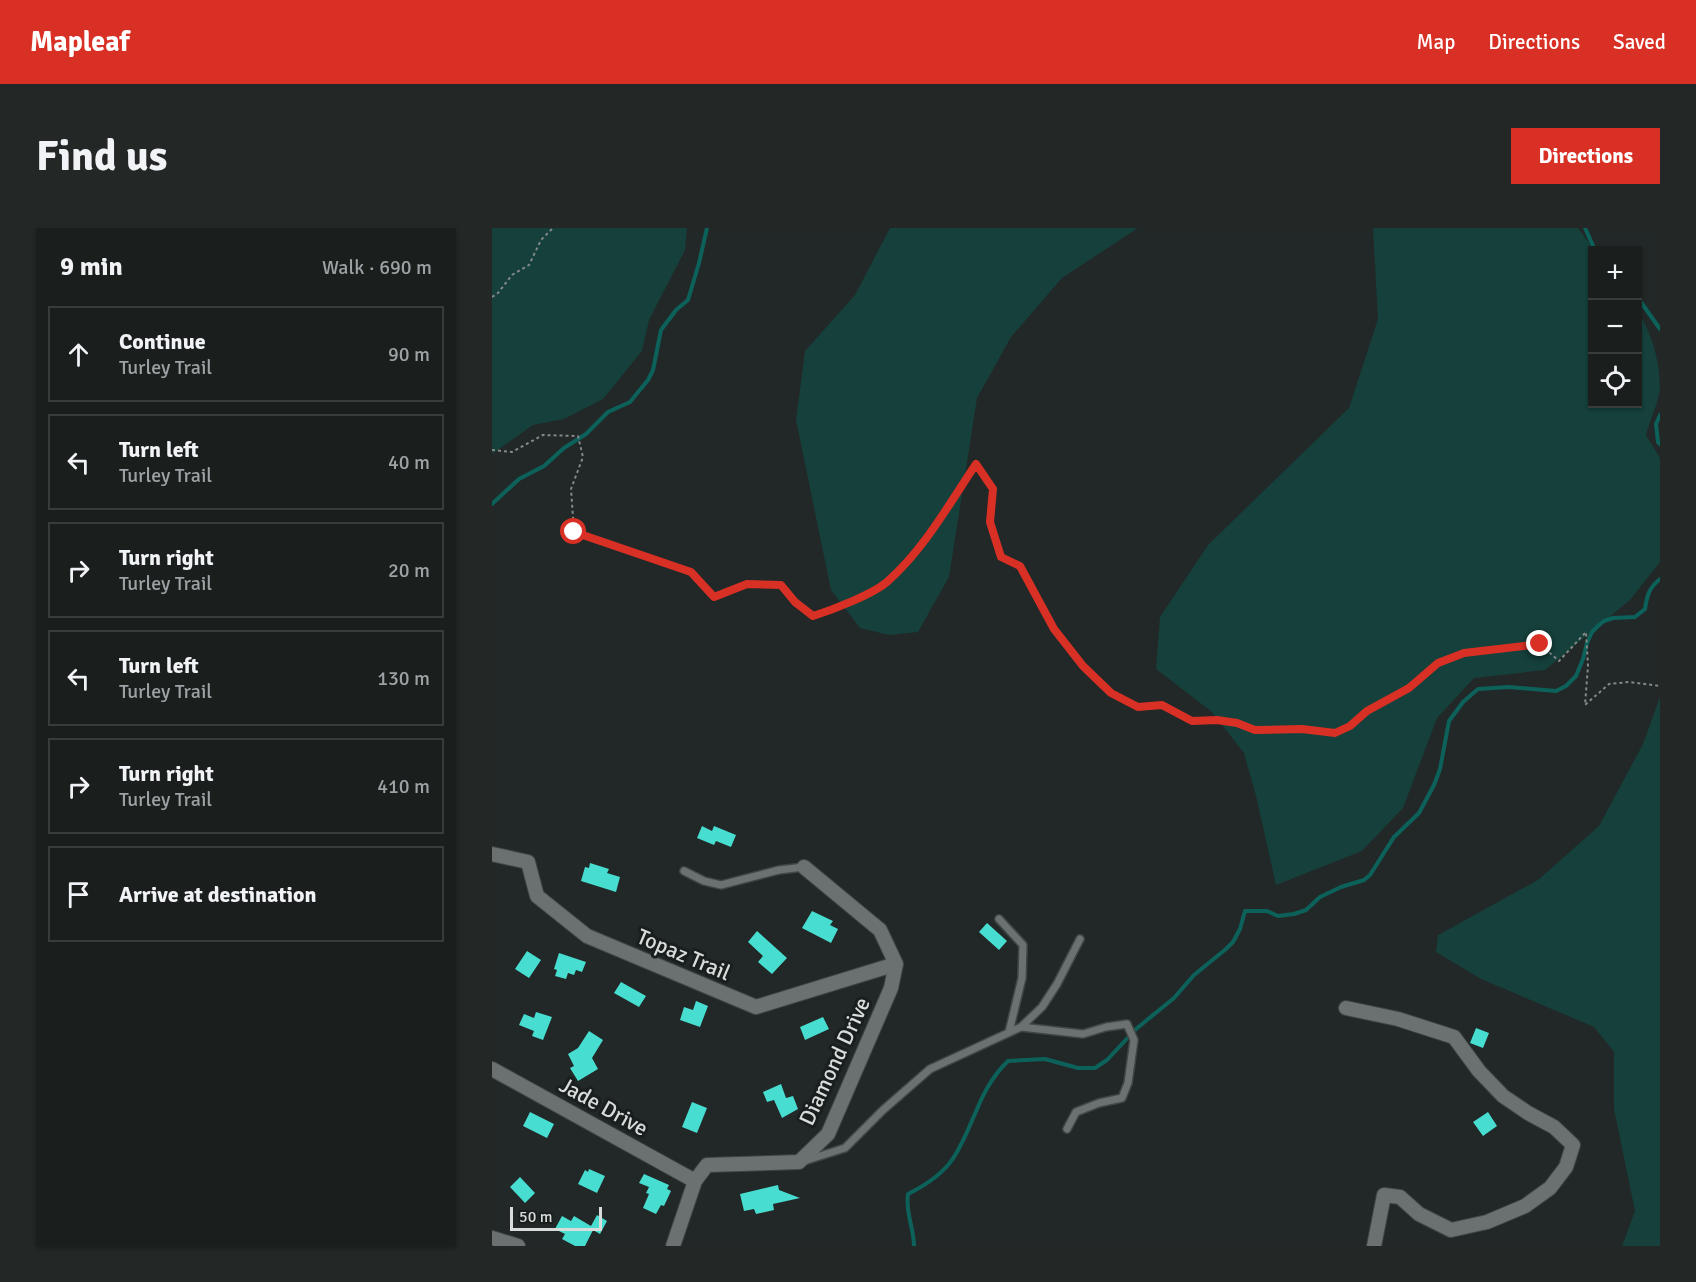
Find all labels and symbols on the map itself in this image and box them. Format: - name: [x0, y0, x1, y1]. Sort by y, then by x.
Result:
- route start: [560, 518, 586, 544]
- route end: [1526, 630, 1552, 656]
- street label: Topaz Trail: [633, 923, 735, 986]
- street label: Diamond Drive: [793, 993, 876, 1129]
- street label: Jade Drive: [555, 1071, 653, 1142]
- scale bar: [510, 1204, 602, 1232]

